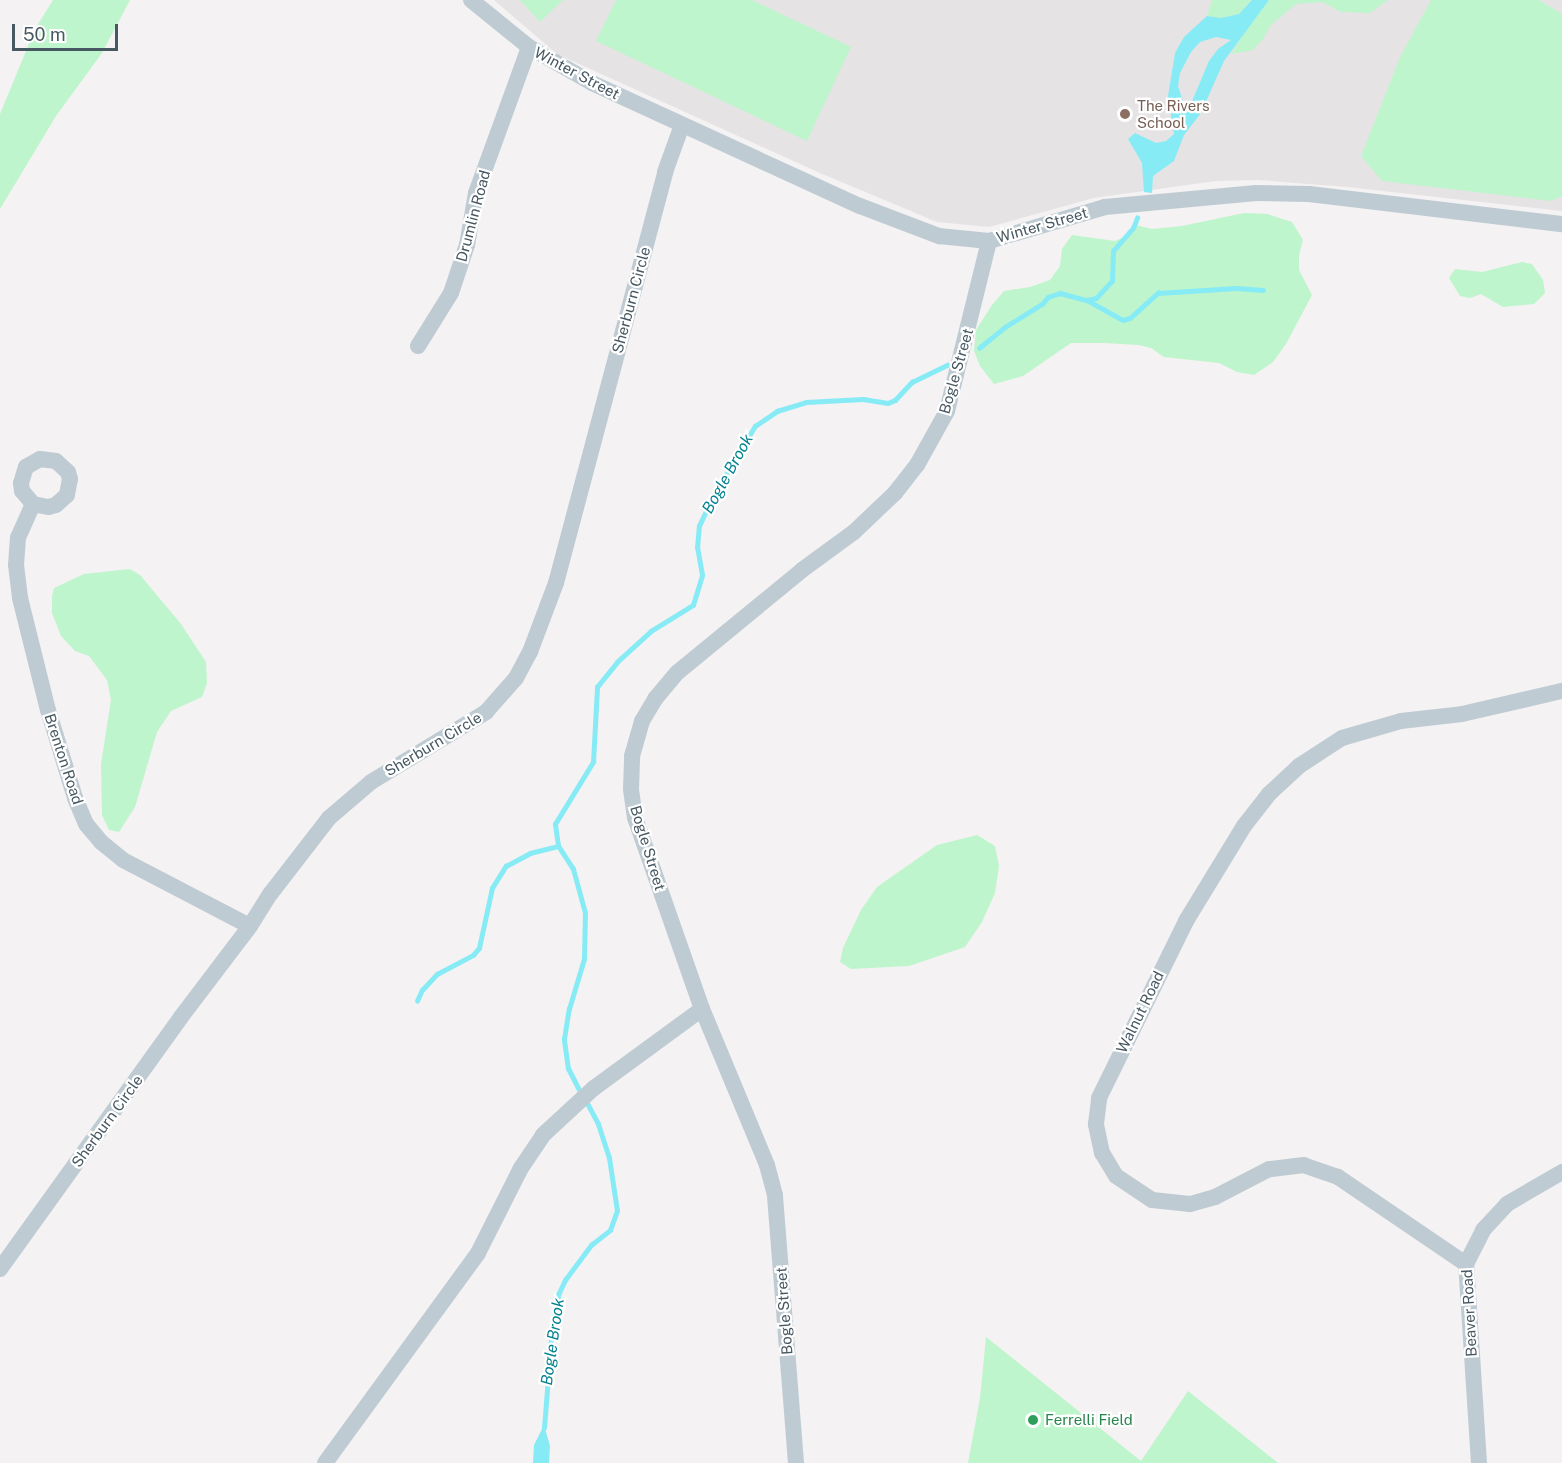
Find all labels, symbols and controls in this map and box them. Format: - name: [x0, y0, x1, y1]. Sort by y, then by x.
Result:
- scale bar: [15, 12, 122, 50]
- text: 50 m: [23, 24, 66, 45]
- street label: Winter Street: [531, 43, 623, 103]
- place label: The Rivers School: [1137, 96, 1210, 131]
- marker: The Rivers School: [1118, 107, 1132, 121]
- street label: Drumlin Road: [452, 168, 494, 264]
- street label: Winter Street: [994, 203, 1090, 247]
- street label: Sherburn Circle: [608, 245, 654, 355]
- street label: Bogle Street: [935, 326, 977, 416]
- water label: Bogle Brook: [698, 431, 758, 517]
- street label: Sherburn Circle: [381, 708, 485, 780]
- street label: Brenton Road: [41, 711, 87, 807]
- street label: Bogle Street: [627, 803, 669, 893]
- street label: Walnut Road: [1112, 968, 1168, 1056]
- street label: Sherburn Circle: [68, 1071, 146, 1171]
- street label: Bogle Street: [772, 1266, 796, 1356]
- street label: Beaver Road: [1458, 1269, 1480, 1357]
- water label: Bogle Brook: [537, 1297, 569, 1387]
- place label: Ferrelli Field: [1045, 1411, 1133, 1429]
- marker: Ferrelli Field: [1026, 1413, 1040, 1427]

